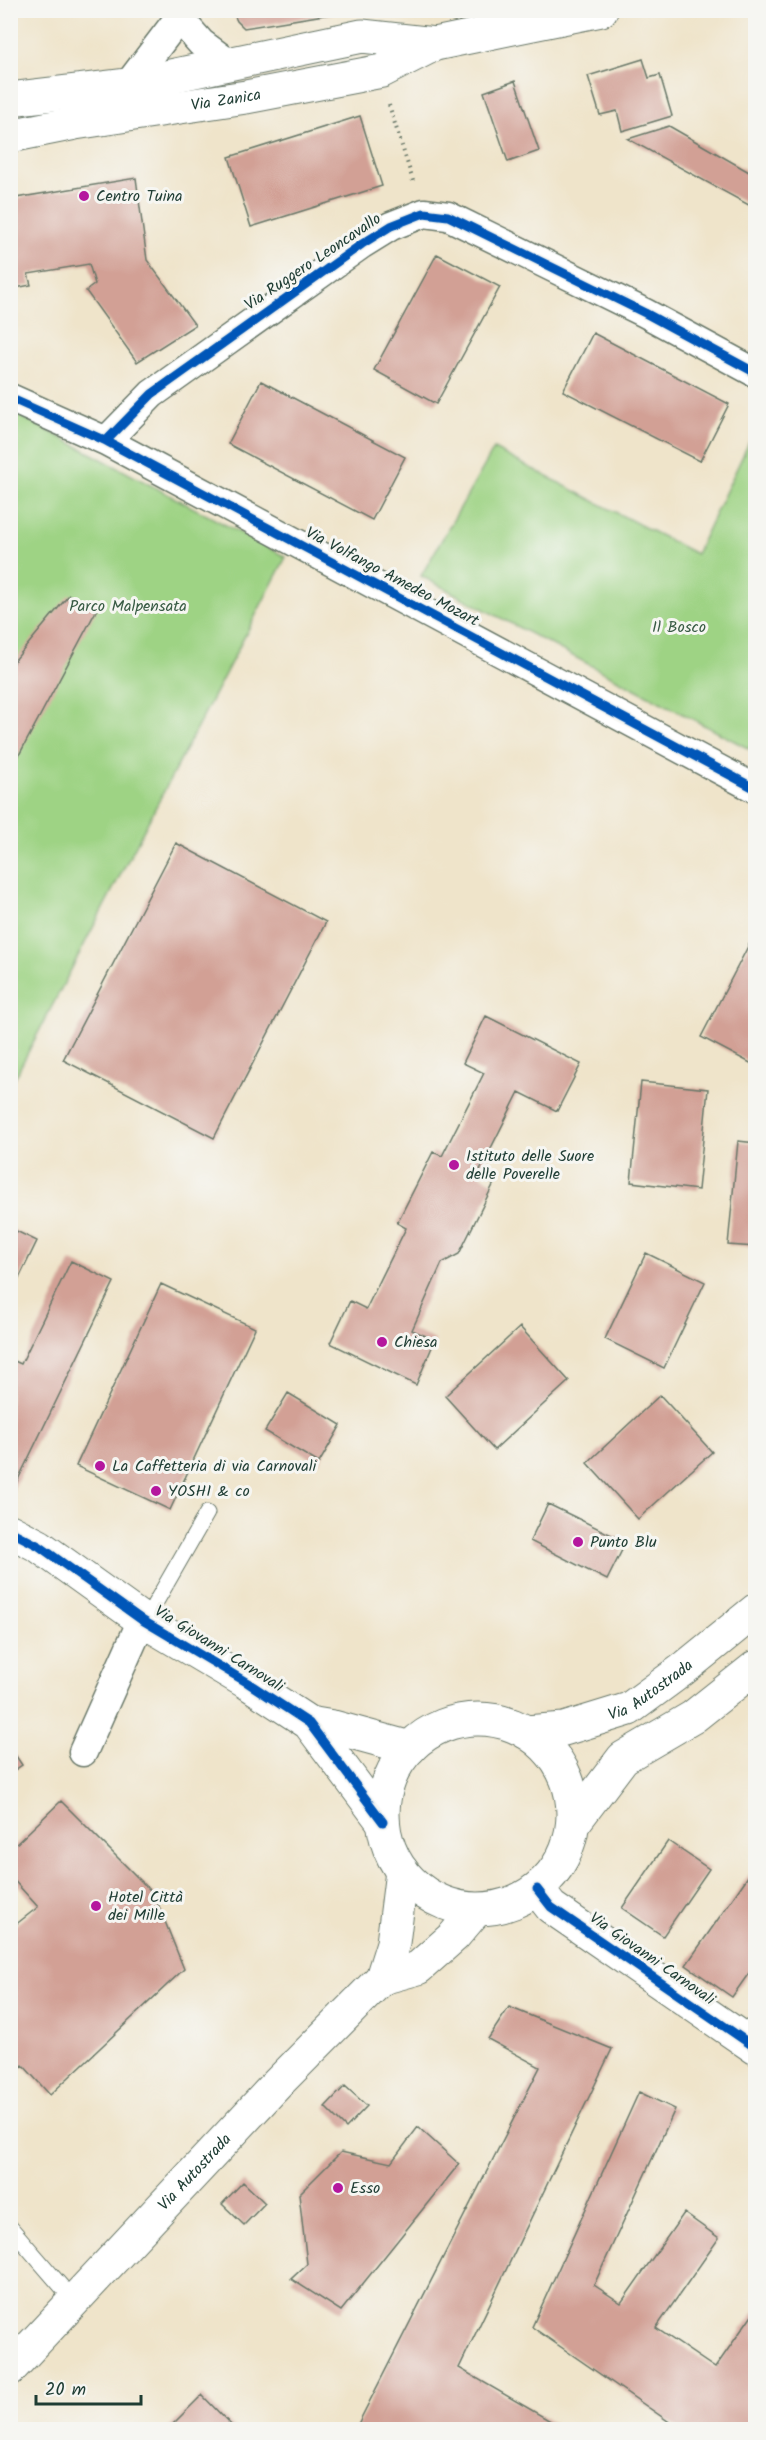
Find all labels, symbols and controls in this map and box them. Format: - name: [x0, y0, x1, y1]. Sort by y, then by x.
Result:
- street label: Via Zanica: [189, 82, 263, 118]
- place label: Centro Tuina: [96, 184, 183, 209]
- marker: Centro Tuina: [77, 189, 91, 203]
- street label: Via Ruggero Leoncavallo: [240, 207, 386, 317]
- street label: Via Volfango Amedeo Mozart: [301, 521, 484, 634]
- park label: Parco Malpensata: [69, 594, 187, 619]
- park label: Il Bosco: [652, 615, 706, 640]
- place label: Istituto delle Suore delle Poverelle: [466, 1144, 594, 1187]
- marker: Istituto delle Suore delle Poverelle: [447, 1158, 461, 1172]
- place label: Chiesa: [394, 1330, 438, 1355]
- marker: Chiesa: [375, 1335, 389, 1349]
- place label: La Caffetteria di via Carnovali: [112, 1454, 318, 1479]
- marker: La Caffetteria di via Carnovali: [93, 1459, 107, 1473]
- place label: YOSHI & co: [168, 1479, 250, 1504]
- marker: YOSHI & co: [149, 1484, 163, 1498]
- place label: Punto Blu: [590, 1530, 657, 1555]
- marker: Punto Blu: [571, 1535, 585, 1549]
- street label: Via Giovanni Carnovali: [149, 1599, 290, 1700]
- street label: Via Autostrada: [605, 1653, 699, 1727]
- place label: Hotel Città dei Mille: [108, 1885, 183, 1928]
- marker: Hotel Città dei Mille: [89, 1899, 103, 1913]
- street label: Via Giovanni Carnovali: [584, 1906, 721, 2013]
- street label: Via Autostrada: [152, 2128, 237, 2216]
- place label: Esso: [350, 2176, 380, 2201]
- marker: Esso: [331, 2181, 345, 2195]
- scale bar: [36, 2368, 141, 2406]
- text: 20 m: [45, 2376, 86, 2405]

